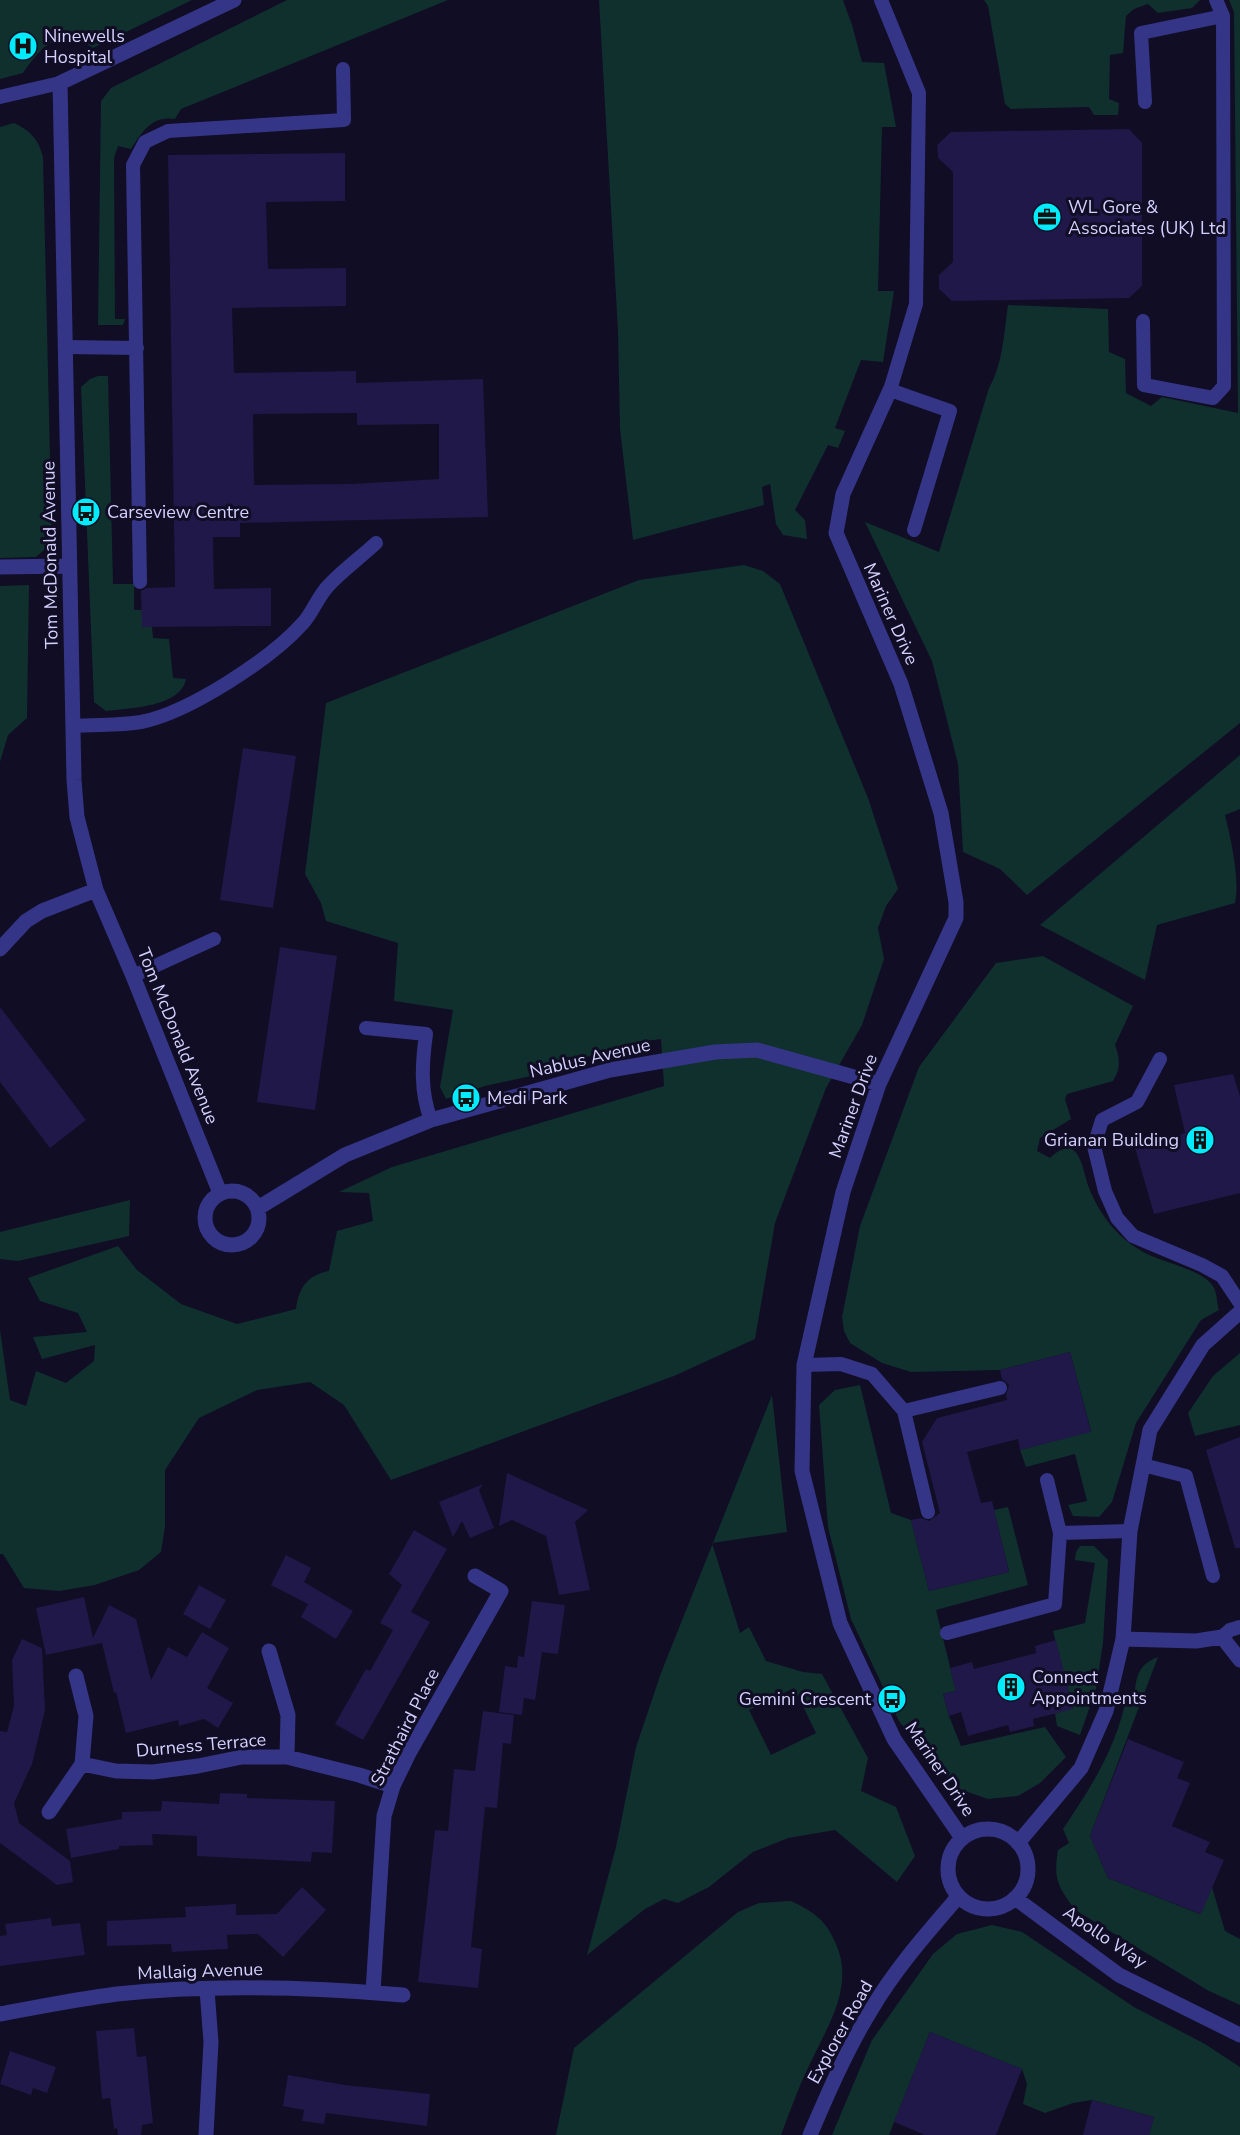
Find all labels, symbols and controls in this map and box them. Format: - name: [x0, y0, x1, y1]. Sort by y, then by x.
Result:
- place label: Ninewells Hospital: [44, 24, 125, 69]
- hospital icon: Ninewells Hospital: [7, 30, 39, 62]
- place label: WL Gore & Associates (UK) Ltd: [1068, 195, 1226, 240]
- office icon: WL Gore & Associates (UK) Ltd: [1031, 201, 1063, 233]
- street label: Tom McDonald Avenue: [36, 461, 64, 649]
- bus stop icon: Carseview Centre: [70, 496, 102, 528]
- place label: Carseview Centre: [107, 500, 249, 524]
- street label: Mariner Drive: [858, 559, 924, 669]
- street label: Tom McDonald Avenue: [132, 944, 224, 1128]
- street label: Nablus Avenue: [527, 1032, 653, 1084]
- street label: Mariner Drive: [823, 1051, 883, 1161]
- bus stop icon: Medi Park: [450, 1082, 482, 1114]
- place label: Medi Park: [487, 1086, 568, 1110]
- building icon: Grianan Building: [1184, 1124, 1216, 1156]
- place label: Grianan Building: [1044, 1128, 1179, 1152]
- street label: Strathaird Place: [365, 1664, 445, 1790]
- place label: Connect Appointments: [1032, 1665, 1147, 1710]
- building icon: Connect Appointments: [995, 1671, 1027, 1703]
- bus stop icon: Gemini Crescent: [876, 1683, 908, 1715]
- place label: Gemini Crescent: [739, 1687, 872, 1711]
- street label: Mariner Drive: [900, 1717, 980, 1821]
- street label: Durness Terrace: [135, 1727, 267, 1763]
- street label: Apollo Way: [1058, 1900, 1152, 1974]
- street label: Mallaig Avenue: [137, 1957, 263, 1985]
- street label: Explorer Road: [802, 1976, 878, 2088]

